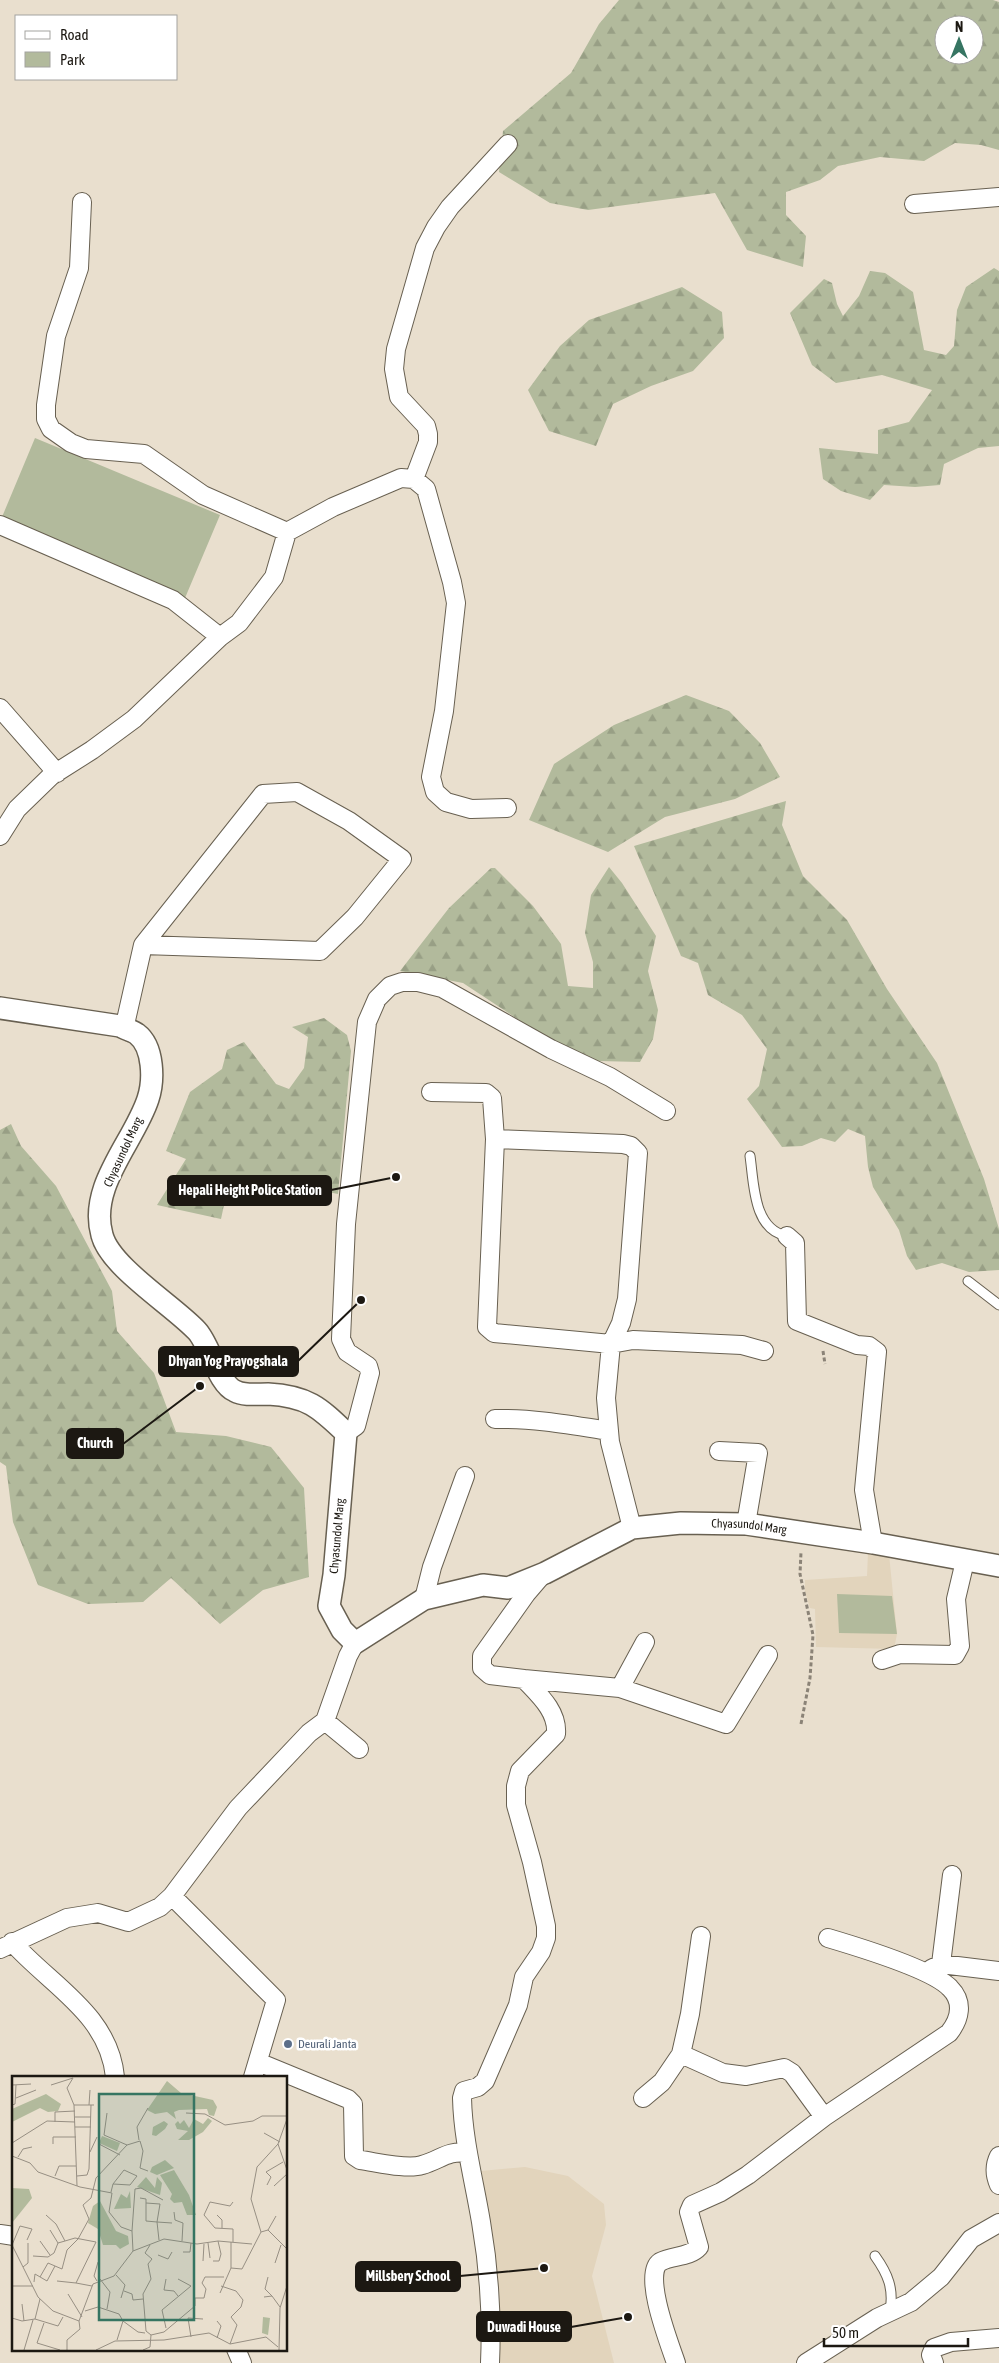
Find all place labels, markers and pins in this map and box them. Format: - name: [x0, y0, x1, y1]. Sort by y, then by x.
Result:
- callout: Hepali Height Police Station: [168, 1176, 331, 1205]
- callout: Dhyan Yog Prayogshala: [159, 1347, 298, 1376]
- callout: Church: [67, 1429, 123, 1458]
- place label: Deurali Janta: [298, 2037, 357, 2051]
- marker: Deurali Janta: [282, 2038, 294, 2050]
- callout: Millsbery School: [356, 2262, 460, 2291]
- callout: Duwadi House: [477, 2312, 571, 2341]

